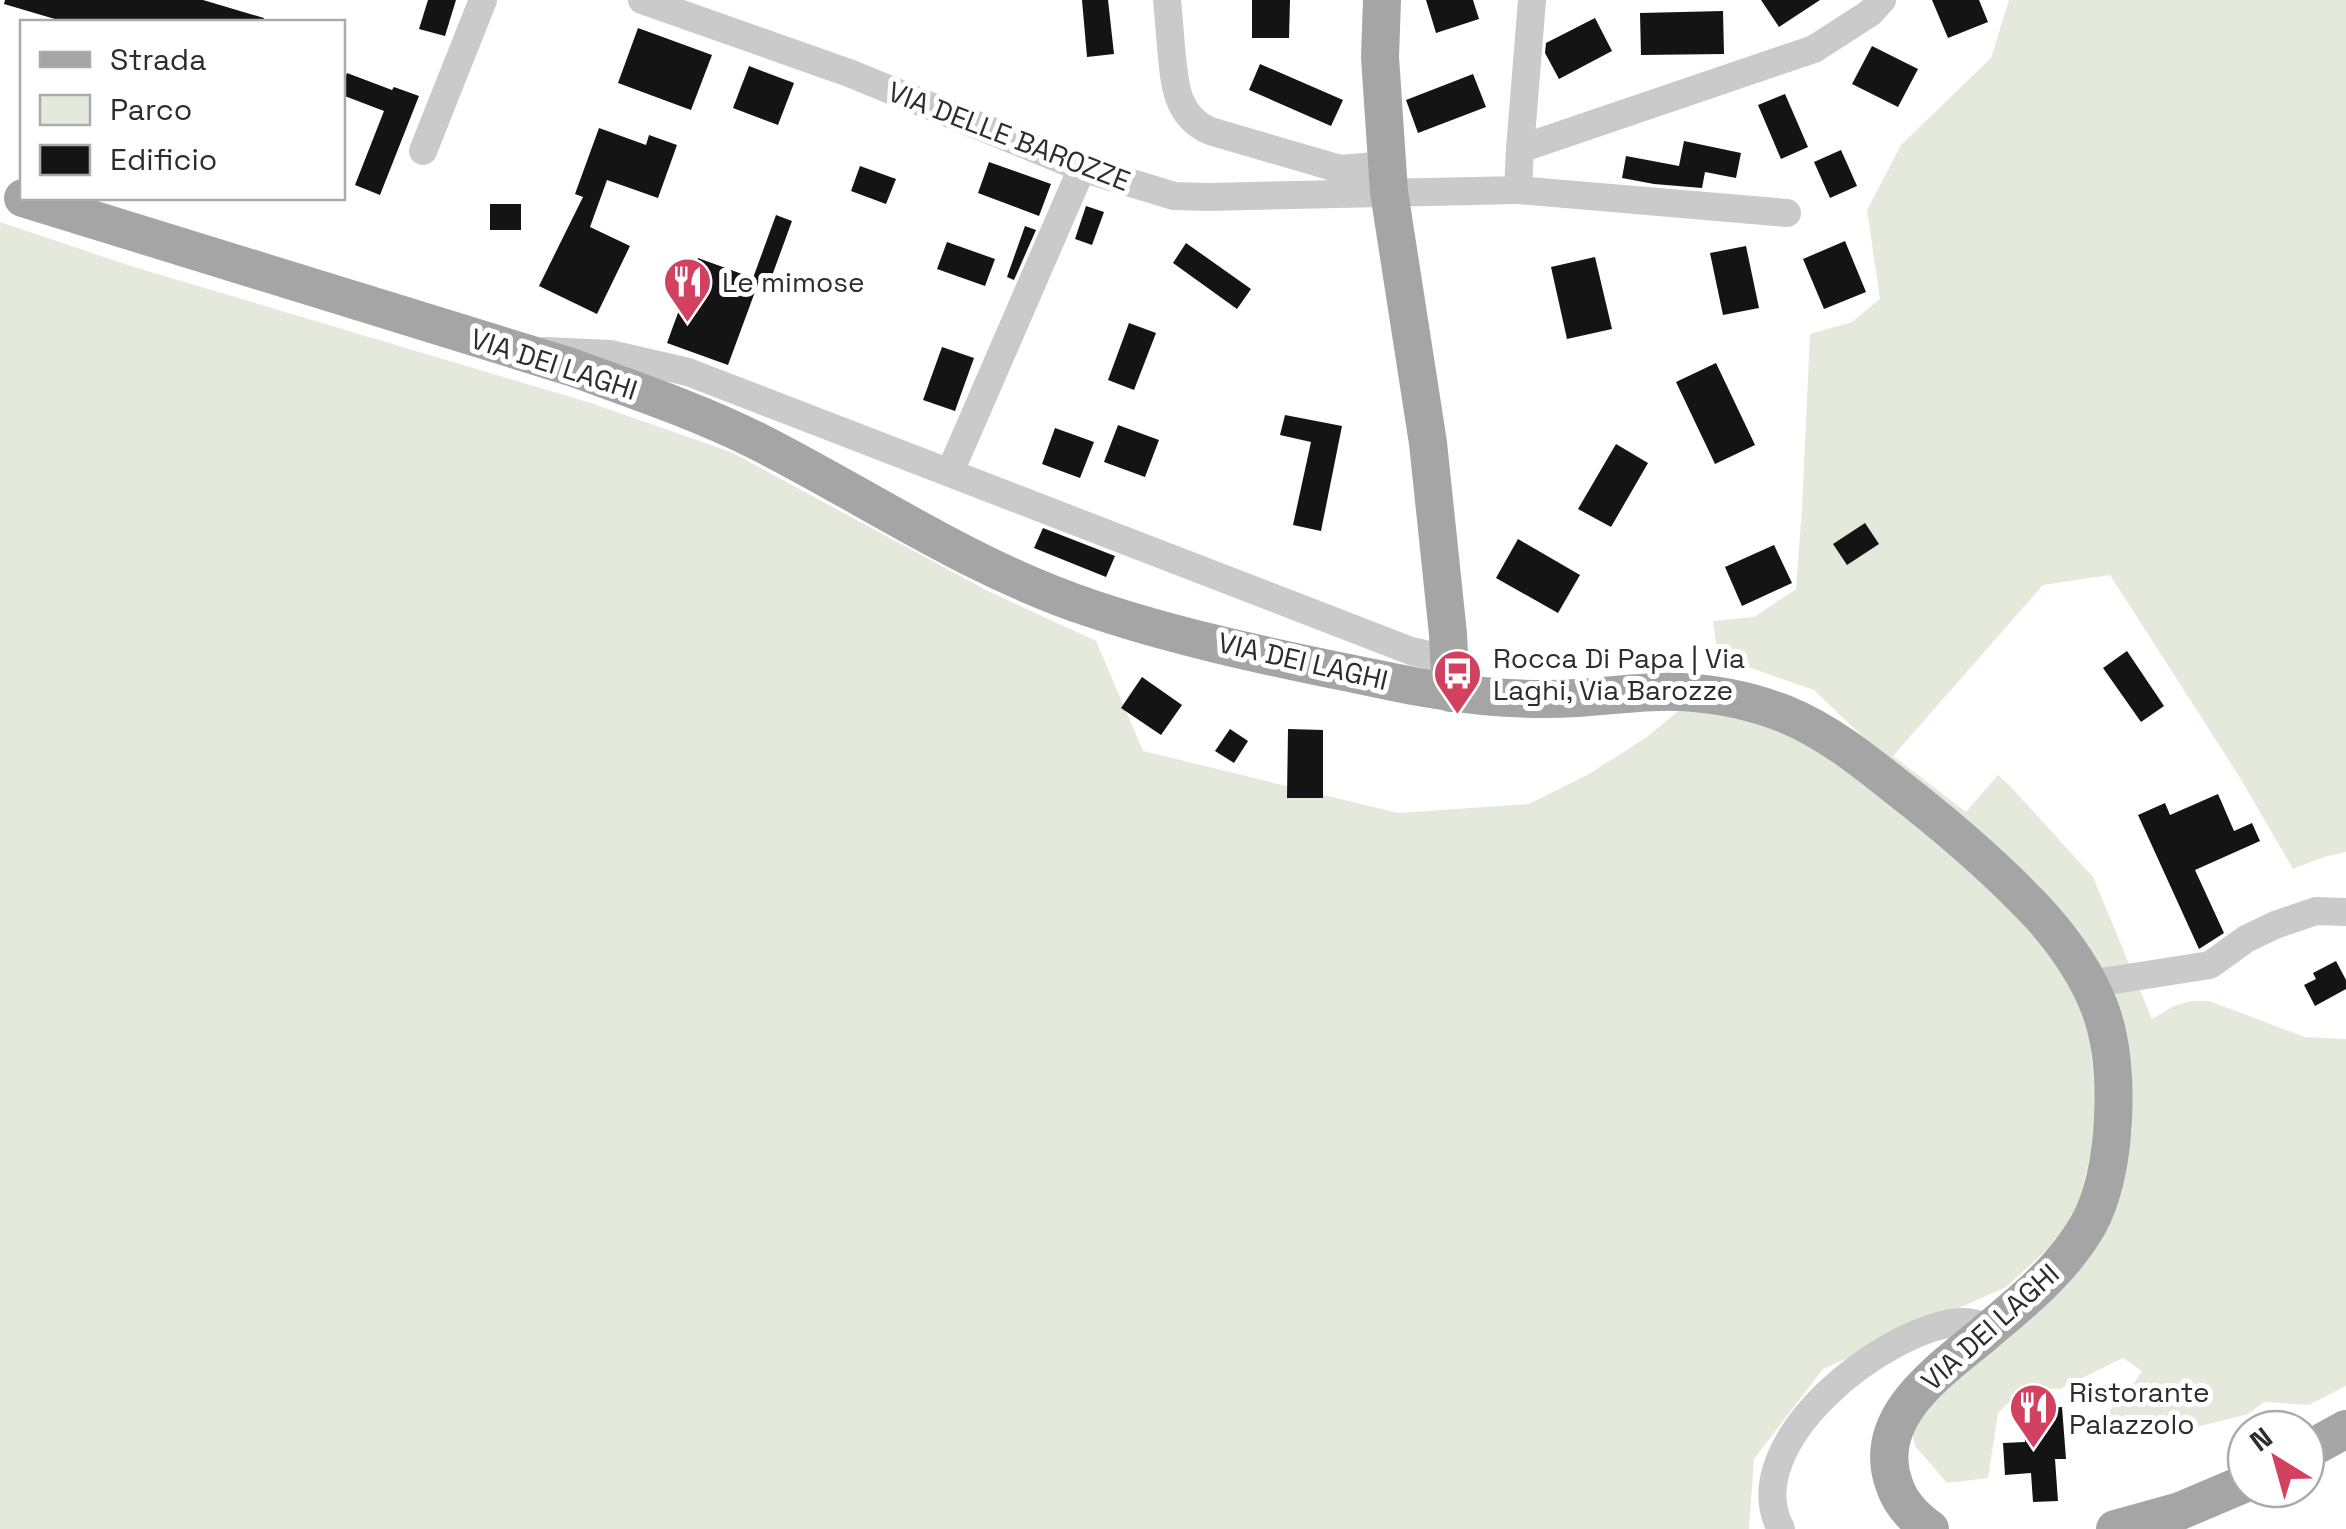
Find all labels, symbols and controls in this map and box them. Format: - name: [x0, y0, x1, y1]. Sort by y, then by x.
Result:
- legend: [20, 20, 345, 200]
- text: Strada: [110, 40, 206, 79]
- street label: VIA DELLE BAROZZE: [883, 73, 1135, 199]
- text: Parco: [110, 90, 192, 129]
- text: Edificio: [110, 140, 217, 179]
- restaurant icon: Le mimose: [661, 256, 713, 324]
- place label: Le mimose: [722, 264, 865, 300]
- street label: VIA DEI LAGHI: [466, 320, 642, 408]
- street label: VIA DEI LAGHI: [1215, 624, 1391, 698]
- place label: Rocca Di Papa | Via Laghi, Via Barozze: [1493, 640, 1745, 708]
- bus stop icon: Rocca Di Papa | Via Laghi, Via Barozze: [1432, 648, 1484, 716]
- street label: VIA DEI LAGHI: [1914, 1256, 2066, 1398]
- place label: Ristorante Palazzolo: [2069, 1374, 2210, 1442]
- restaurant icon: Ristorante Palazzolo: [2008, 1382, 2060, 1450]
- north arrow: [2226, 1409, 2326, 1509]
- text: N: [2243, 1419, 2279, 1459]

